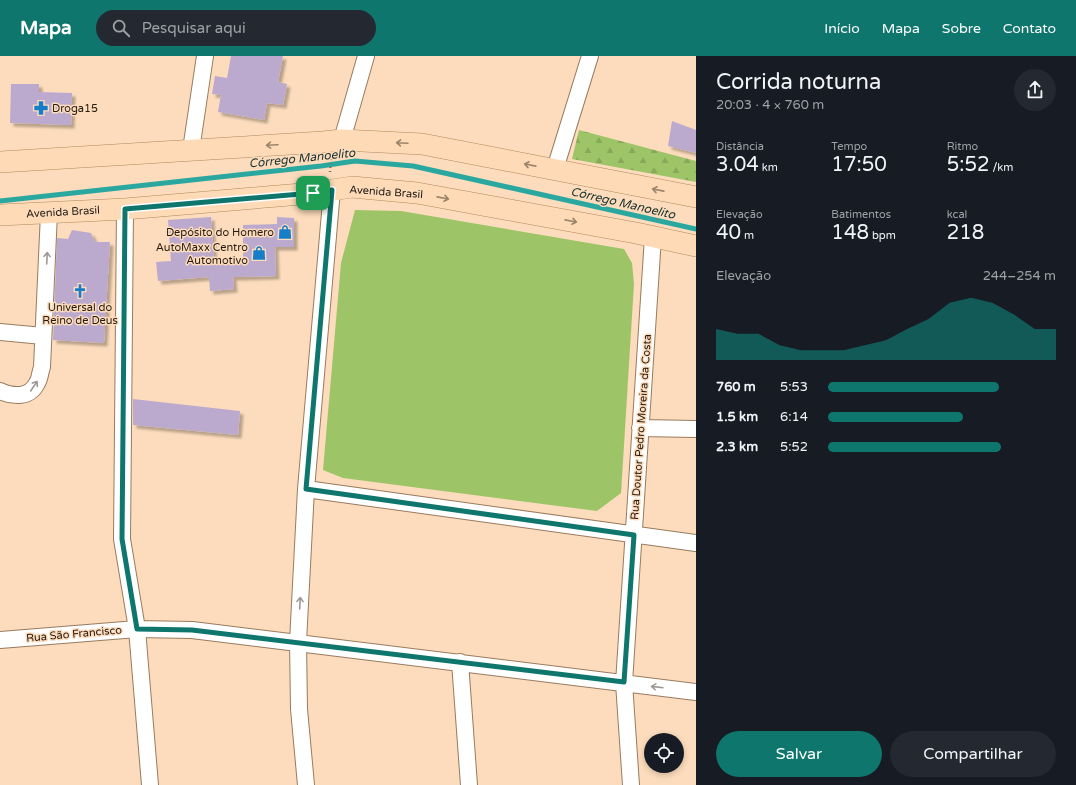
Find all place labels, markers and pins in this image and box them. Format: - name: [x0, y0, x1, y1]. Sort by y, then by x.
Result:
- pharmacy icon: Droga15: [33, 100, 49, 116]
- place label: Droga15: [52, 102, 98, 115]
- pin: [296, 176, 330, 210]
- shop icon: Depósito do Homero: [277, 224, 293, 240]
- place label: Depósito do Homero: [166, 226, 274, 239]
- place label: AutoMaxx Centro Automotivo: [156, 241, 248, 267]
- shop icon: AutoMaxx Centro Automotivo: [251, 245, 267, 261]
- church icon: Universal do Reino de Deus: [72, 283, 88, 299]
- place label: Universal do Reino de Deus: [42, 301, 118, 327]

